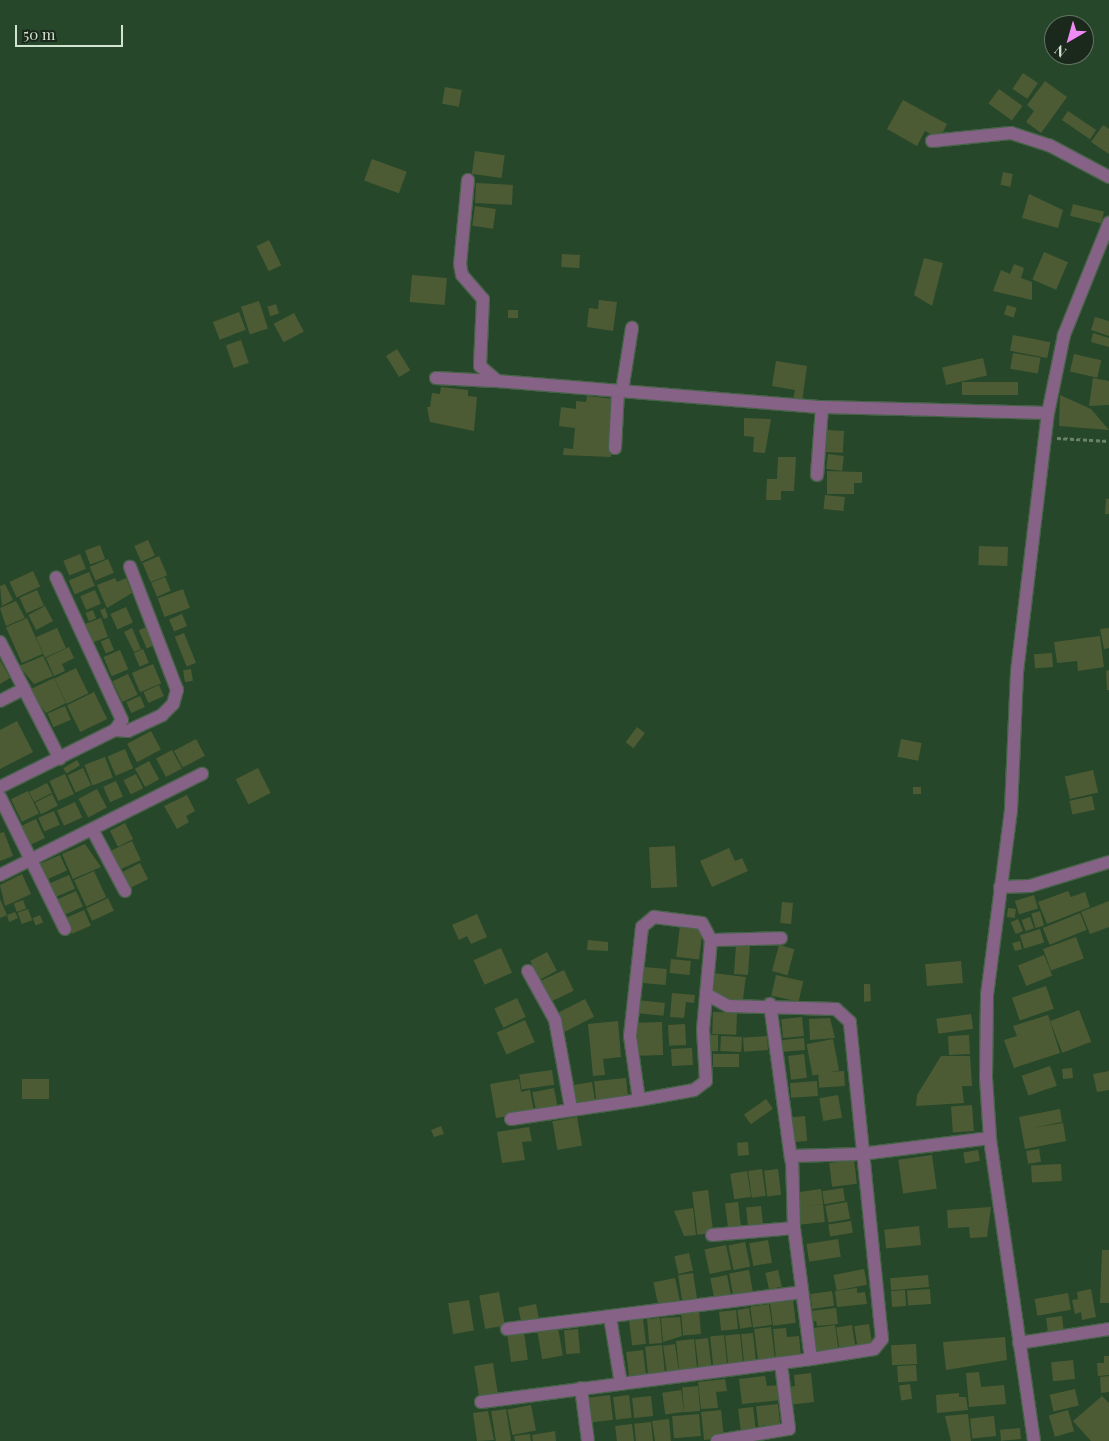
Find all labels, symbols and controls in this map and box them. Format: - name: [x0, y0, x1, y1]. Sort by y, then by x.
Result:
- scale bar: [18, 15, 125, 47]
- north arrow: [1044, 15, 1094, 65]
- text: 50 m: [23, 24, 55, 44]
- text: N: [1050, 41, 1070, 62]

